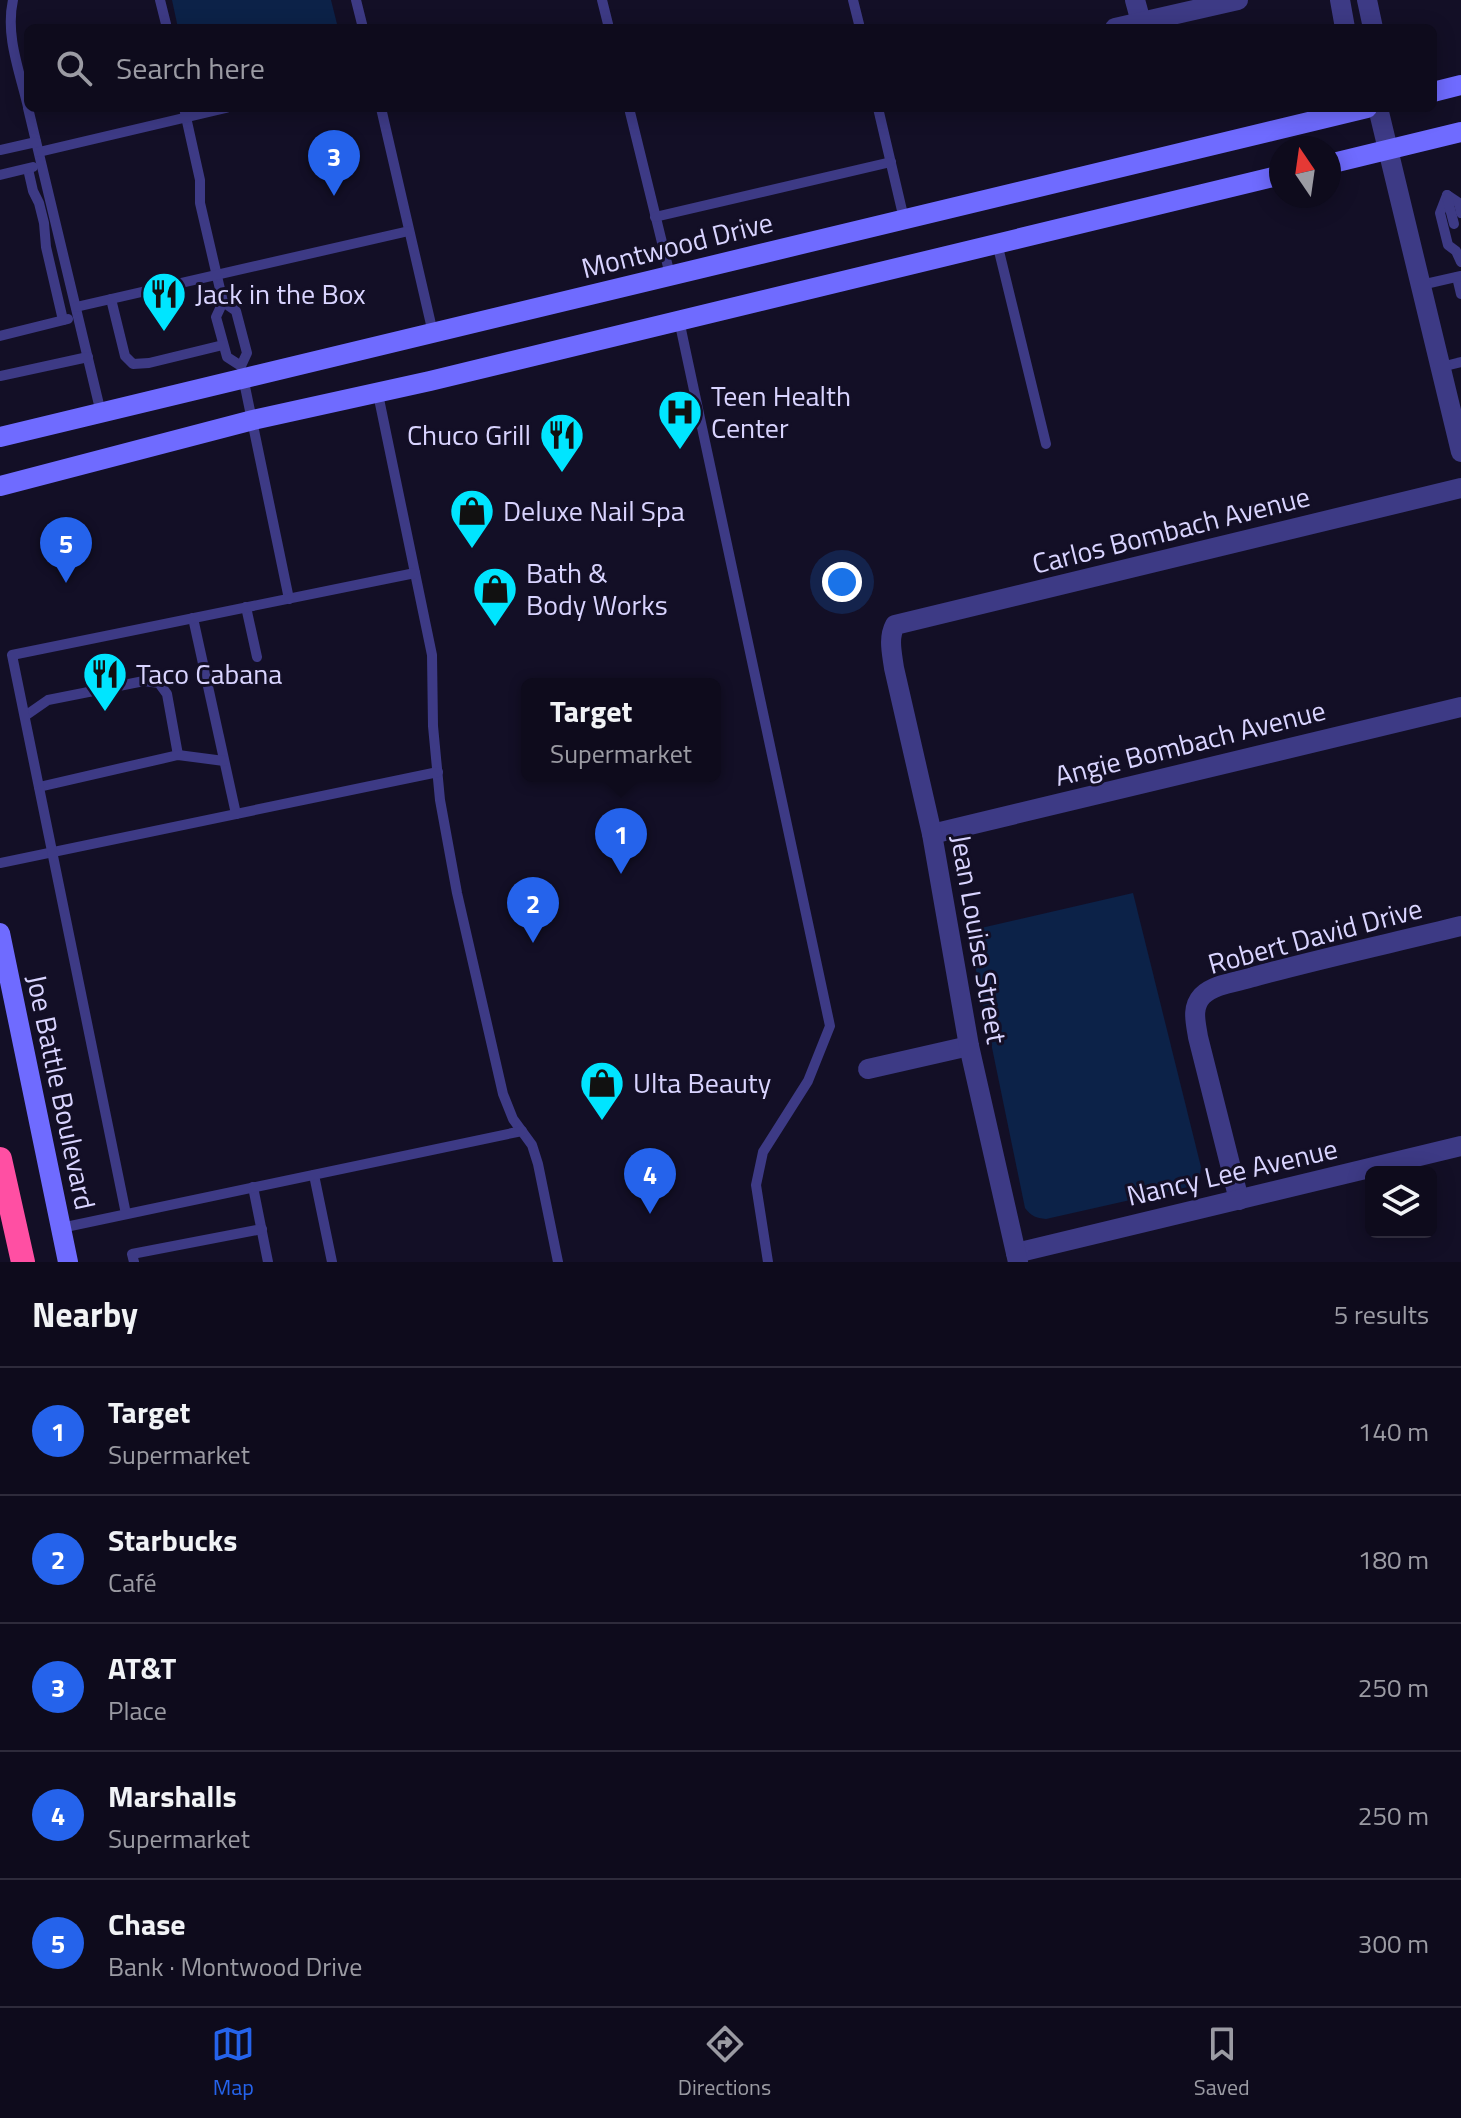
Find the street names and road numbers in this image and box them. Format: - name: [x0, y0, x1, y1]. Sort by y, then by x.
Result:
- street label: Montwood Drive: [577, 200, 777, 289]
- street label: Carlos Bombach Avenue: [1028, 474, 1314, 585]
- street label: Angie Bombach Avenue: [1050, 688, 1330, 797]
- street label: Jean Louise Street: [940, 831, 1019, 1047]
- street label: Robert David Drive: [1203, 886, 1427, 985]
- street label: Joe Battle Boulevard: [16, 970, 107, 1213]
- street label: Nancy Lee Avenue: [1122, 1126, 1342, 1217]

